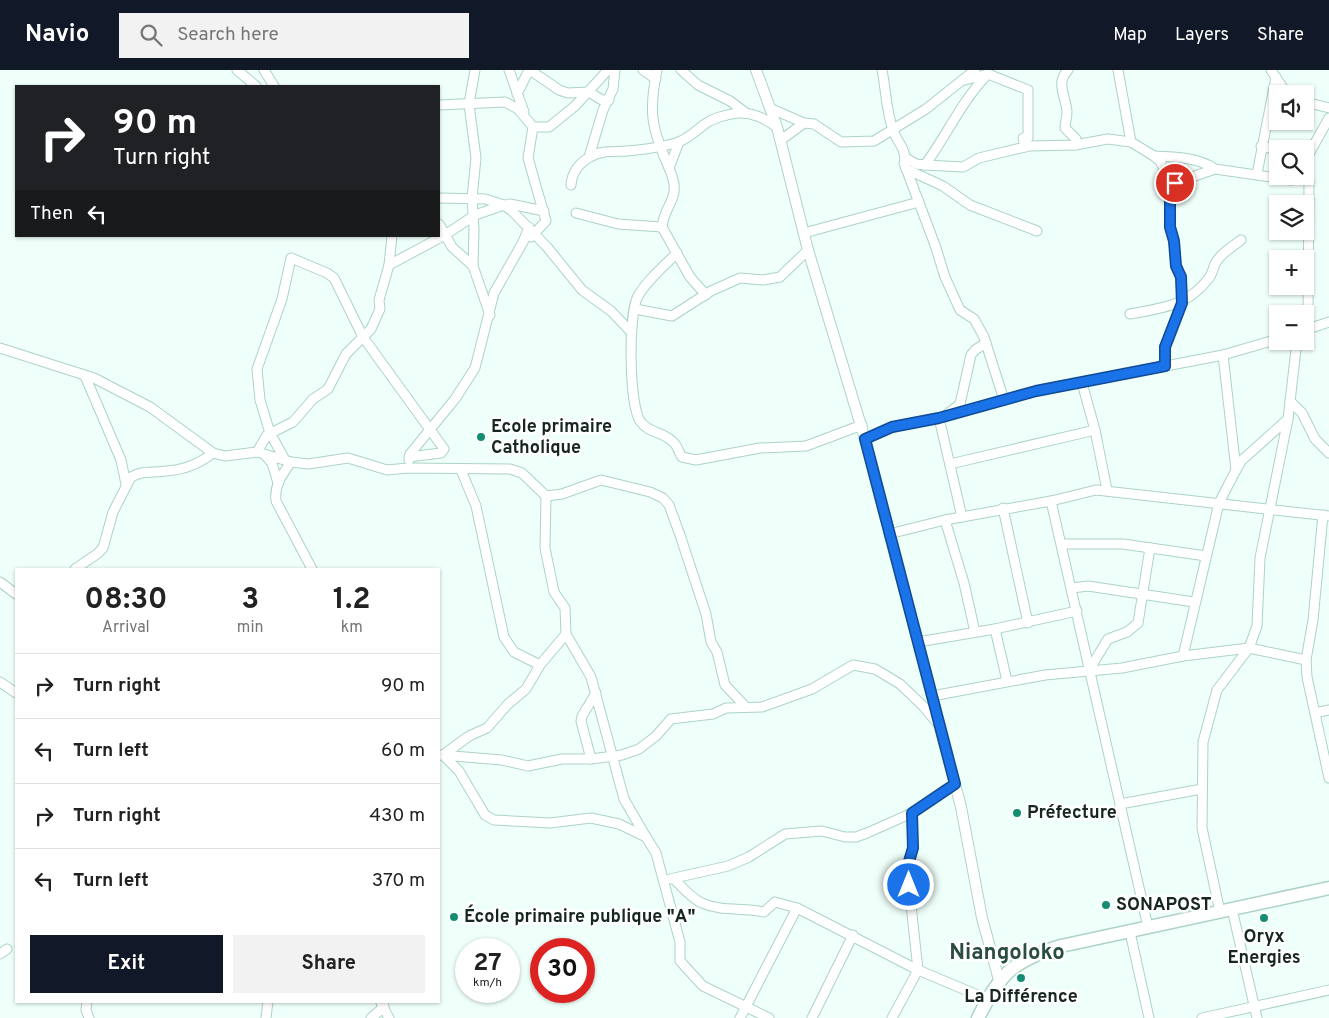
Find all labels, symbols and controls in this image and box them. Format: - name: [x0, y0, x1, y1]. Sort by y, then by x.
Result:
- search box: [119, 13, 469, 58]
- text: Navio: [25, 20, 89, 50]
- icon: search: [137, 21, 165, 49]
- text: Search here: [177, 23, 279, 47]
- text: Map: [1113, 24, 1147, 47]
- text: Layers: [1175, 24, 1229, 47]
- text: Share: [1257, 24, 1304, 47]
- map controls: [1269, 85, 1314, 350]
- button: sound: [1269, 85, 1314, 130]
- text: 90 m: [113, 102, 197, 146]
- icon: right: [30, 105, 95, 170]
- button: search: [1269, 140, 1314, 185]
- text: Turn right: [113, 145, 210, 172]
- pin: [1154, 162, 1196, 204]
- icon: arrive: [1161, 169, 1189, 197]
- button: layers: [1269, 195, 1314, 240]
- icon: left: [83, 200, 111, 228]
- text: Then: [30, 202, 73, 226]
- button: +: [1269, 250, 1314, 295]
- button: −: [1269, 305, 1314, 350]
- place label: Ecole primaire Catholique: [491, 416, 612, 460]
- marker: Ecole primaire Catholique: [475, 431, 487, 443]
- text: 08:30: [84, 582, 168, 619]
- text: 3: [241, 582, 259, 619]
- text: 1.2: [333, 582, 371, 619]
- text: Arrival: [102, 618, 150, 638]
- text: min: [237, 618, 263, 638]
- text: km: [341, 618, 363, 638]
- icon: right: [30, 672, 58, 700]
- text: Turn right: [73, 674, 161, 698]
- text: 90 m: [381, 674, 425, 698]
- icon: left: [30, 737, 58, 765]
- text: Turn left: [73, 739, 149, 763]
- text: 60 m: [381, 739, 425, 763]
- icon: right: [30, 802, 58, 830]
- place label: Préfecture: [1027, 802, 1117, 825]
- text: Turn right: [73, 804, 161, 828]
- text: 430 m: [369, 804, 425, 828]
- marker: Préfecture: [1011, 807, 1023, 819]
- position arrow: [882, 858, 934, 910]
- icon: left: [30, 867, 58, 895]
- text: Turn left: [73, 869, 149, 893]
- text: 370 m: [372, 869, 425, 893]
- place label: SONAPOST: [1116, 894, 1212, 917]
- marker: SONAPOST: [1100, 899, 1112, 911]
- place label: École primaire publique "A": [464, 904, 696, 929]
- marker: École primaire publique "A": [448, 911, 460, 923]
- marker: Oryx Energies: [1258, 912, 1270, 924]
- place label: Oryx Energies: [1227, 926, 1301, 970]
- button: Exit: [30, 935, 223, 993]
- button: Share: [233, 935, 425, 993]
- speed limit sign: 30: [530, 938, 595, 1003]
- district label: Niangoloko: [949, 940, 1065, 967]
- text: 27: [473, 948, 502, 980]
- marker: La Différence: [1015, 972, 1027, 984]
- text: km/h: [473, 975, 502, 991]
- place label: La Différence: [964, 986, 1078, 1009]

